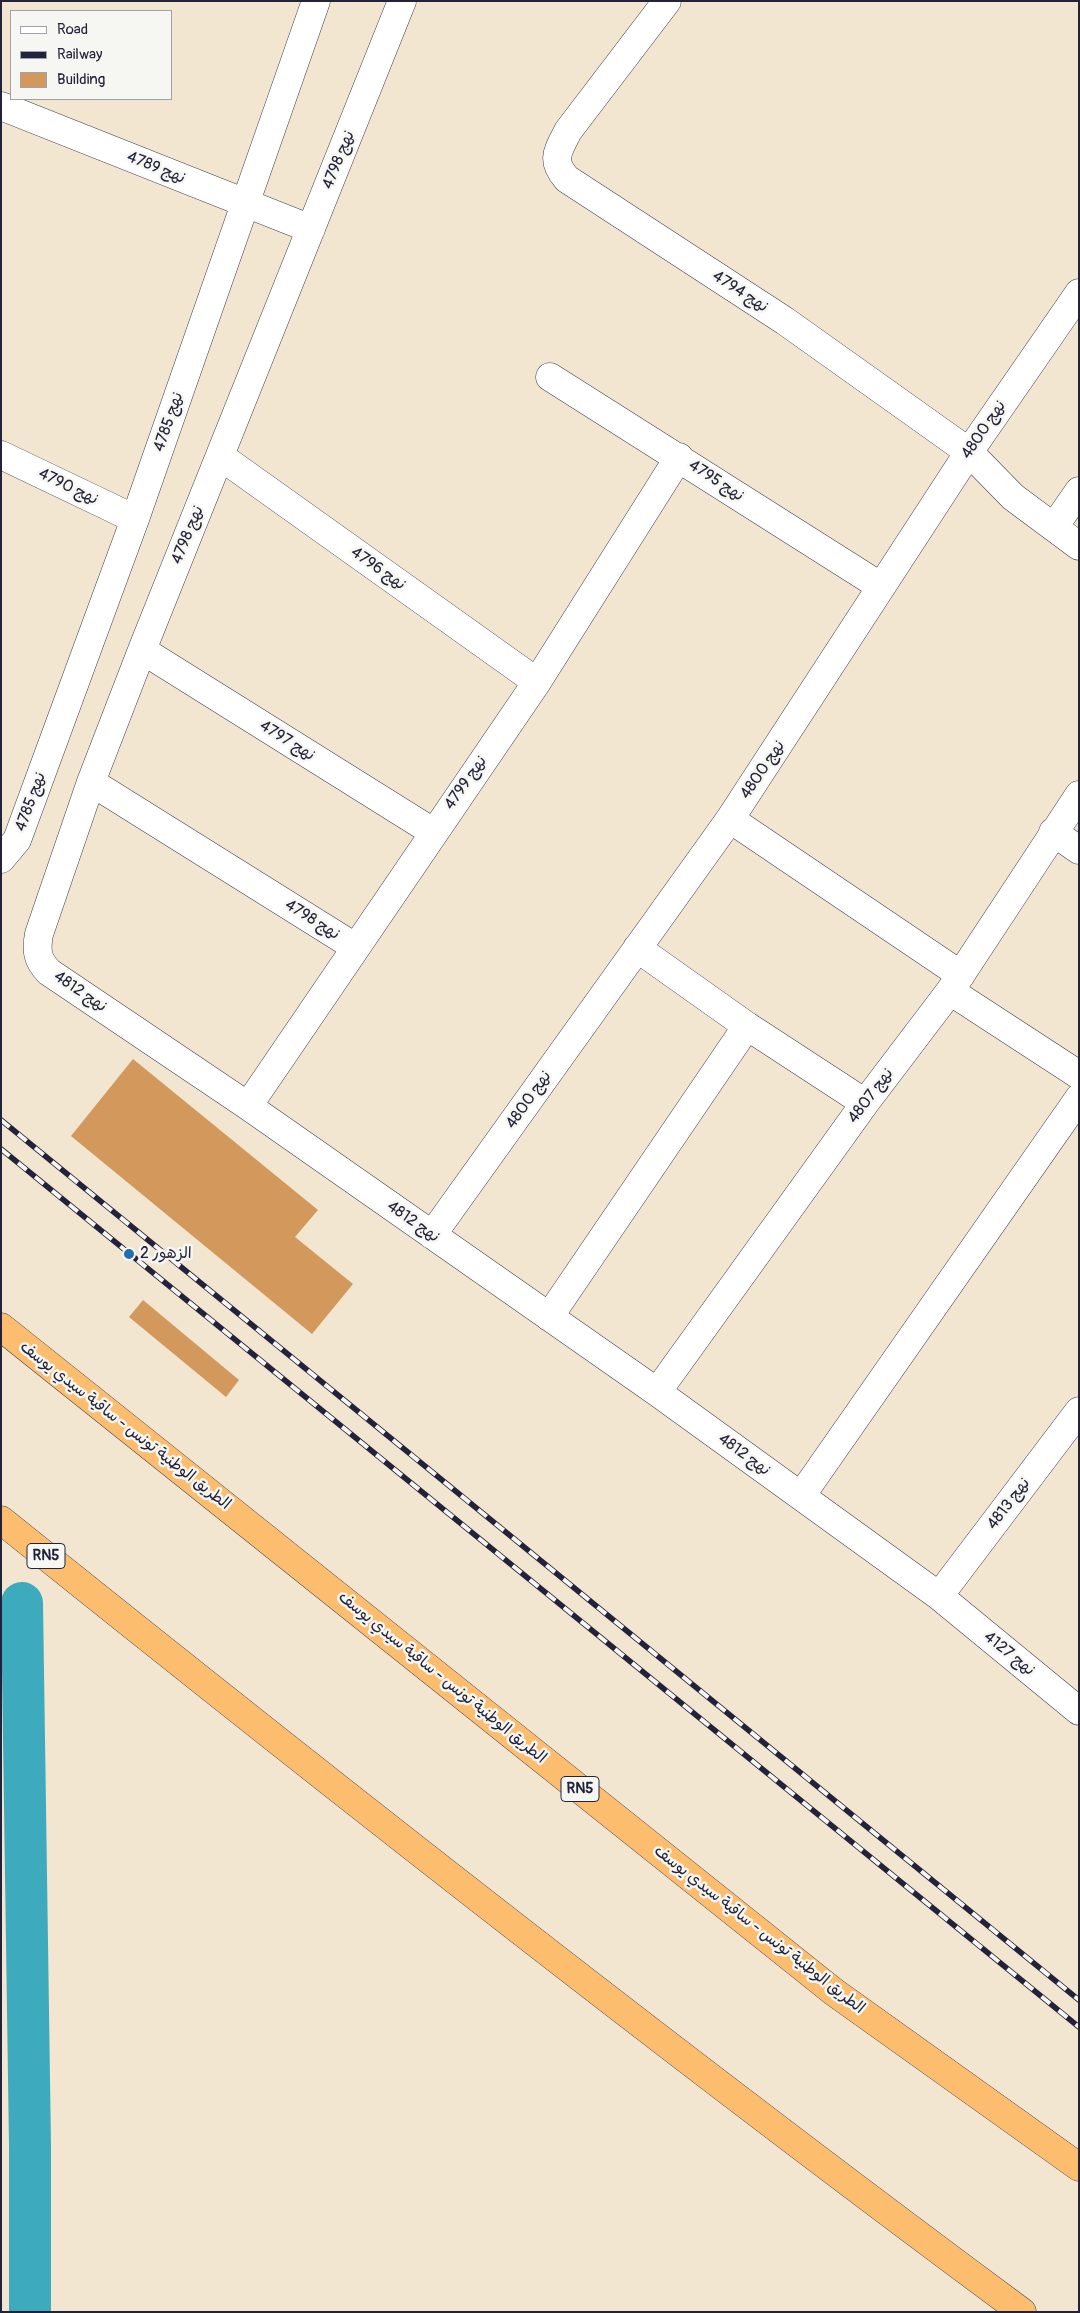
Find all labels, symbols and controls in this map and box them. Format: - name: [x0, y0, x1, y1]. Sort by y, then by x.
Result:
- legend: [10, 10, 172, 100]
- text: Road: [57, 20, 88, 39]
- text: Railway: [57, 45, 102, 64]
- text: Building: [57, 70, 105, 89]
- street label: نهج 4798: [319, 128, 359, 192]
- street label: نهج 4789: [124, 148, 188, 188]
- street label: نهج 4794: [709, 267, 771, 317]
- street label: نهج 4785: [150, 390, 188, 454]
- street label: نهج 4800: [957, 397, 1011, 463]
- street label: نهج 4795: [685, 456, 747, 506]
- street label: نهج 4790: [35, 464, 101, 510]
- street label: نهج 4798: [168, 503, 208, 567]
- street label: نهج 4796: [347, 543, 409, 595]
- street label: نهج 4797: [256, 717, 318, 765]
- street label: نهج 4800: [736, 737, 790, 803]
- street label: نهج 4799: [441, 752, 491, 814]
- street label: نهج 4785: [11, 770, 51, 834]
- street label: نهج 4798: [281, 896, 343, 944]
- street label: نهج 4812: [50, 967, 110, 1017]
- street label: نهج 4807: [844, 1065, 898, 1127]
- street label: نهج 4800: [502, 1067, 556, 1133]
- street label: نهج 4812: [383, 1197, 443, 1247]
- place label: الزهور 2: [140, 1244, 192, 1264]
- marker: الزهور 2: [122, 1247, 136, 1261]
- street label: الطريق الوطنية تونس - ساقية سيدي يوسف: [16, 1338, 234, 1514]
- street label: نهج 4812: [714, 1430, 774, 1480]
- street label: نهج 4813: [983, 1474, 1035, 1534]
- road number: RN5: [27, 1544, 65, 1568]
- street label: الطريق الوطنية تونس - ساقية سيدي يوسف: [334, 1588, 550, 1768]
- street label: نهج 4127: [980, 1628, 1038, 1680]
- road number: RN5: [561, 1776, 599, 1802]
- street label: الطريق الوطنية تونس - ساقية سيدي يوسف: [650, 1842, 868, 2018]

